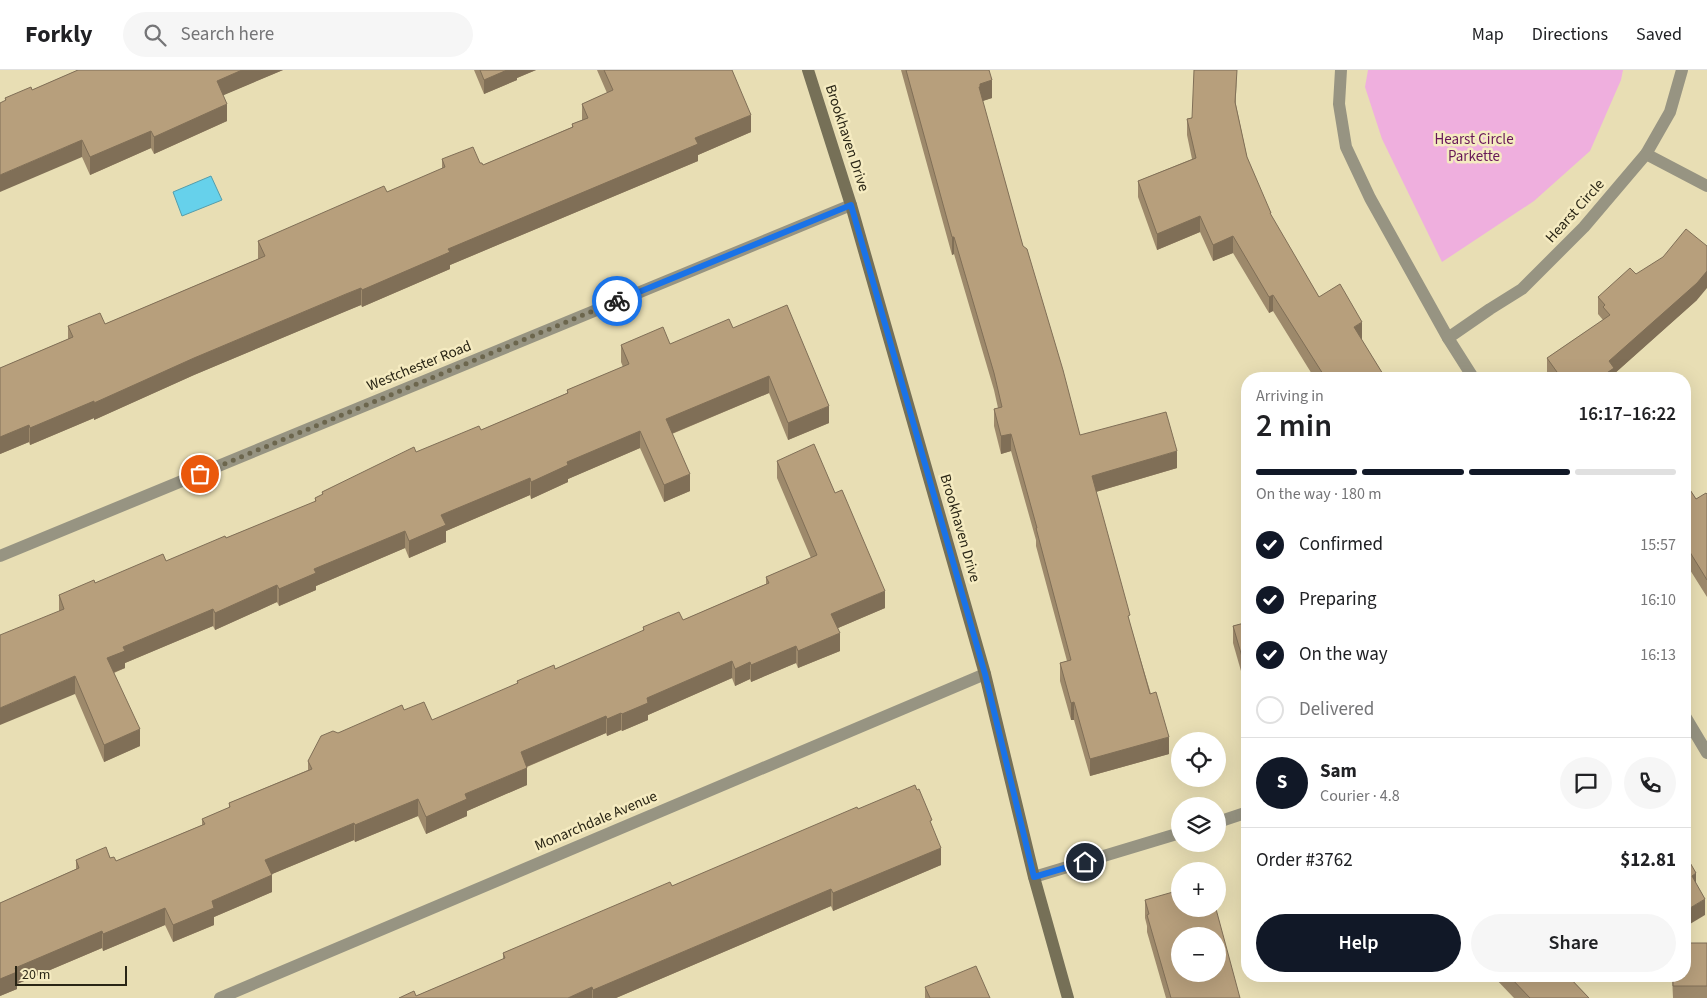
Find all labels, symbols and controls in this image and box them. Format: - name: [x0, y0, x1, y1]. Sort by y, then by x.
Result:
- search box: [123, 12, 473, 57]
- text: Forkly: [25, 17, 93, 52]
- icon: search: [141, 21, 169, 49]
- text: Search here: [181, 21, 274, 48]
- text: Map: [1472, 22, 1504, 47]
- text: Directions: [1532, 22, 1608, 47]
- text: Saved: [1636, 22, 1682, 47]
- street label: Brookhaven Drive: [820, 82, 874, 194]
- park label: Hearst Circle Parkette: [1434, 129, 1514, 167]
- street label: Hearst Circle: [1541, 175, 1609, 247]
- courier: [592, 276, 642, 326]
- icon: bike: [603, 287, 631, 315]
- street label: Westchester Road: [364, 335, 474, 397]
- text: Arriving in: [1256, 385, 1324, 407]
- text: 16:17–16:22: [1578, 401, 1676, 428]
- text: 2 min: [1256, 403, 1332, 449]
- pin: [179, 453, 221, 495]
- icon: bag: [186, 460, 214, 488]
- street label: Brookhaven Drive: [935, 472, 985, 584]
- text: On the way · 180 m: [1256, 483, 1381, 505]
- icon: check: [1256, 531, 1284, 559]
- text: Confirmed: [1299, 531, 1383, 558]
- text: 15:57: [1640, 534, 1676, 556]
- icon: check: [1256, 586, 1284, 614]
- text: Preparing: [1299, 586, 1377, 613]
- text: 16:10: [1640, 589, 1676, 611]
- icon: check: [1256, 641, 1284, 669]
- text: On the way: [1299, 641, 1388, 668]
- text: 16:13: [1640, 644, 1676, 666]
- text: Delivered: [1299, 696, 1374, 723]
- map controls: [1171, 732, 1226, 982]
- button: locate: [1171, 732, 1226, 787]
- button: chat: [1560, 757, 1612, 809]
- button: phone: [1624, 757, 1676, 809]
- text: Sam: [1320, 758, 1357, 785]
- text: S: [1277, 769, 1287, 796]
- text: Courier · 4.8: [1320, 785, 1400, 807]
- street label: Monarchdale Avenue: [531, 786, 661, 856]
- button: layers: [1171, 797, 1226, 852]
- pin: [1064, 841, 1106, 883]
- text: Order #3762: [1256, 847, 1353, 874]
- text: $12.81: [1620, 847, 1676, 874]
- icon: home: [1071, 848, 1099, 876]
- button: +: [1171, 862, 1226, 917]
- button: Help: [1256, 914, 1461, 972]
- button: Share: [1471, 914, 1676, 972]
- button: −: [1171, 927, 1226, 982]
- scale bar: [15, 963, 128, 986]
- text: 20 m: [22, 965, 50, 985]

